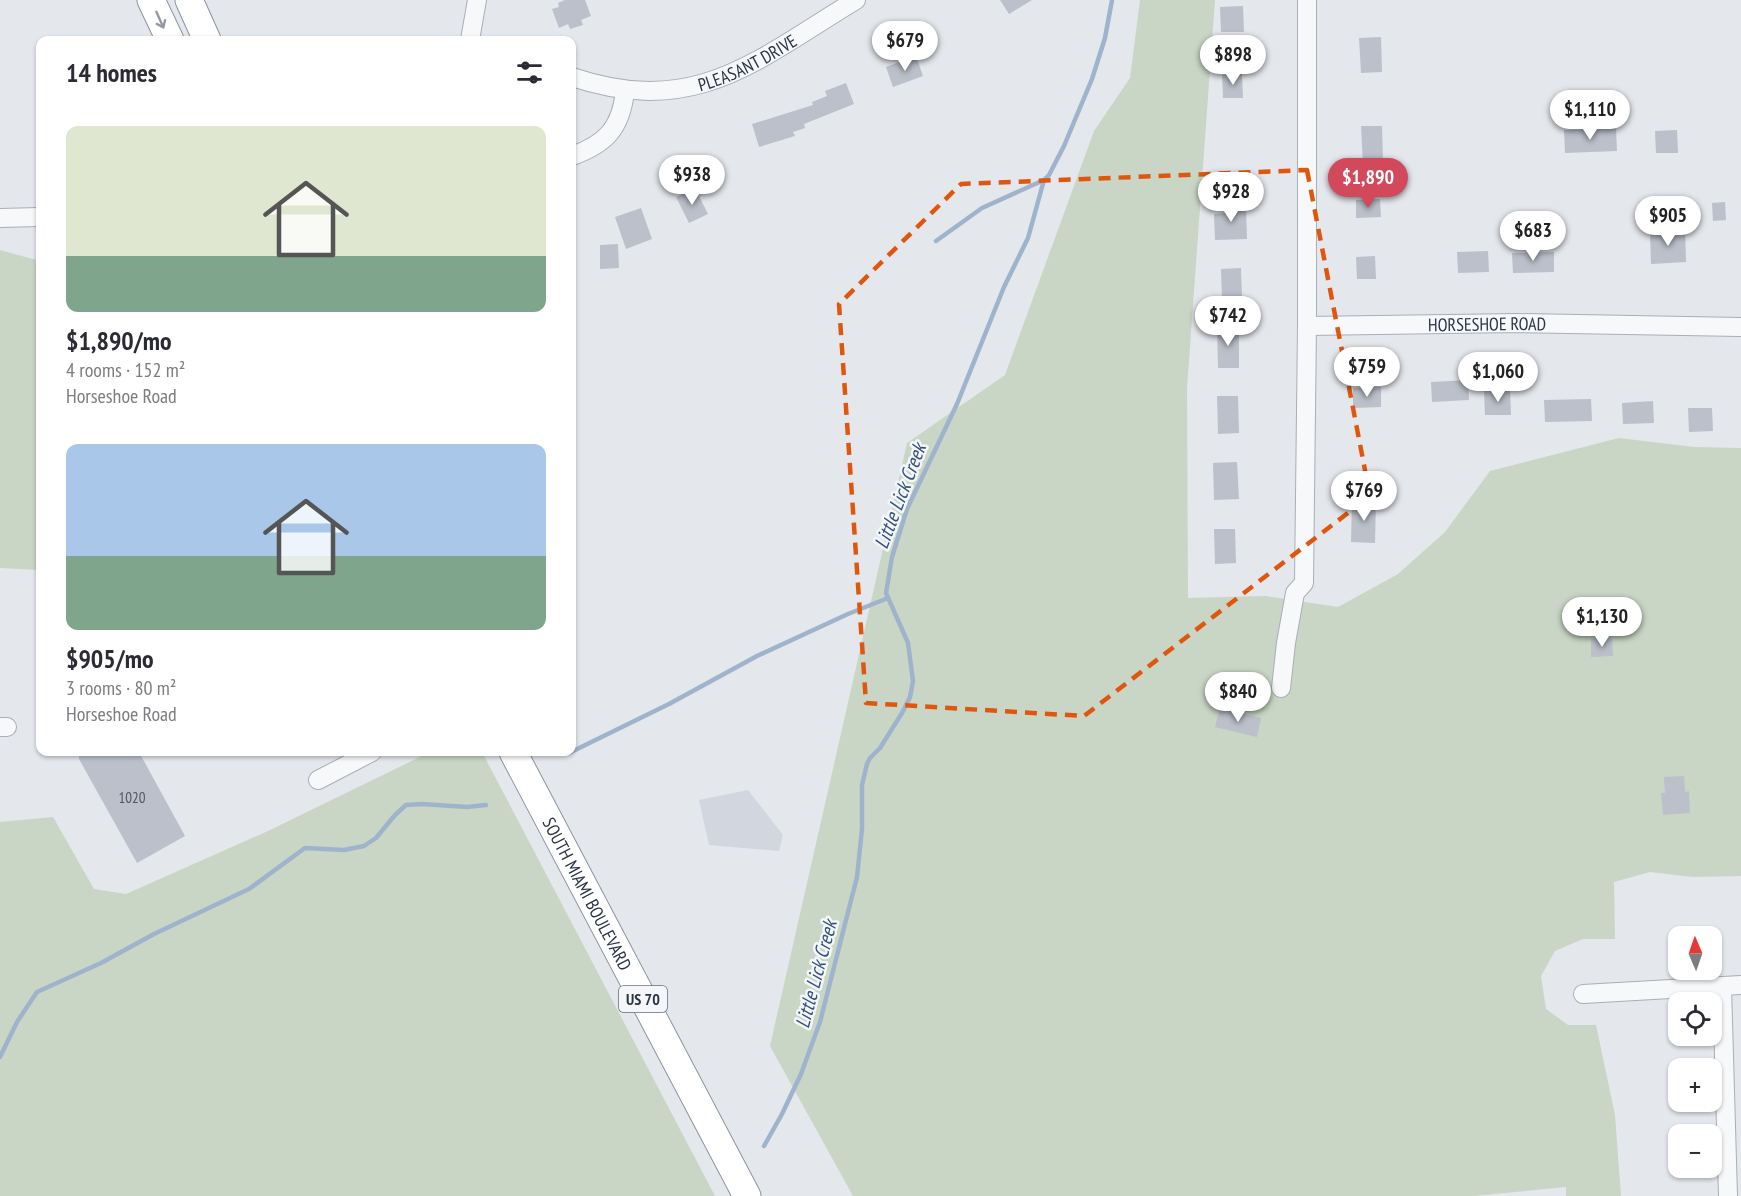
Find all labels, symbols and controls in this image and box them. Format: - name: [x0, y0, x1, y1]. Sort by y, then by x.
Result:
- one-way arrow: [155, 11, 167, 29]
- pin: $679: [869, 21, 941, 72]
- text: $679: [886, 27, 924, 53]
- street label: PLEASANT DRIVE: [695, 29, 801, 96]
- pin: $898: [1197, 35, 1269, 86]
- text: $898: [1214, 41, 1252, 67]
- text: 14 homes: [66, 56, 157, 89]
- icon: filters: [513, 56, 546, 89]
- pin: $1,110: [1541, 90, 1639, 141]
- text: $1,110: [1564, 96, 1616, 122]
- pin: $938: [656, 155, 728, 206]
- pin: $1,890: [1319, 158, 1417, 209]
- text: $938: [673, 161, 711, 187]
- text: $1,890: [1342, 164, 1394, 190]
- icon: home: [252, 165, 360, 273]
- pin: $928: [1195, 172, 1267, 223]
- text: $928: [1212, 178, 1250, 204]
- pin: $905: [1632, 196, 1704, 247]
- text: $905: [1649, 202, 1687, 228]
- pin: $683: [1497, 211, 1569, 262]
- text: $683: [1514, 217, 1552, 243]
- pin: $742: [1192, 296, 1264, 347]
- text: $742: [1209, 302, 1247, 328]
- street label: HORSESHOE ROAD: [1428, 311, 1546, 336]
- text: $1,890/mo: [66, 324, 172, 357]
- pin: $759: [1331, 347, 1403, 398]
- pin: $1,060: [1449, 352, 1547, 403]
- text: $759: [1348, 353, 1386, 379]
- text: 4 rooms · 152 m²: [66, 357, 185, 383]
- text: $1,060: [1472, 358, 1524, 384]
- text: Horseshoe Road: [66, 383, 177, 409]
- water label: Little Lick Creek: [868, 438, 933, 552]
- pin: $769: [1328, 471, 1400, 522]
- text: $769: [1345, 477, 1383, 503]
- icon: home: [252, 483, 360, 591]
- pin: $1,130: [1553, 597, 1651, 648]
- text: $1,130: [1576, 603, 1628, 629]
- text: $905/mo: [66, 642, 154, 675]
- pin: $840: [1202, 672, 1274, 723]
- text: 3 rooms · 80 m²: [66, 675, 176, 701]
- text: $840: [1219, 678, 1257, 704]
- text: Horseshoe Road: [66, 701, 177, 727]
- house number: 1020: [118, 788, 146, 807]
- street label: SOUTH MIAMI BOULEVARD: [538, 813, 637, 974]
- water label: Little Lick Creek: [789, 915, 843, 1031]
- north arrow: [1668, 926, 1722, 980]
- map controls: [1668, 926, 1722, 1178]
- road number: US 70: [619, 986, 667, 1012]
- button: locate: [1668, 992, 1722, 1046]
- button: +: [1668, 1058, 1722, 1112]
- button: −: [1668, 1124, 1722, 1178]

